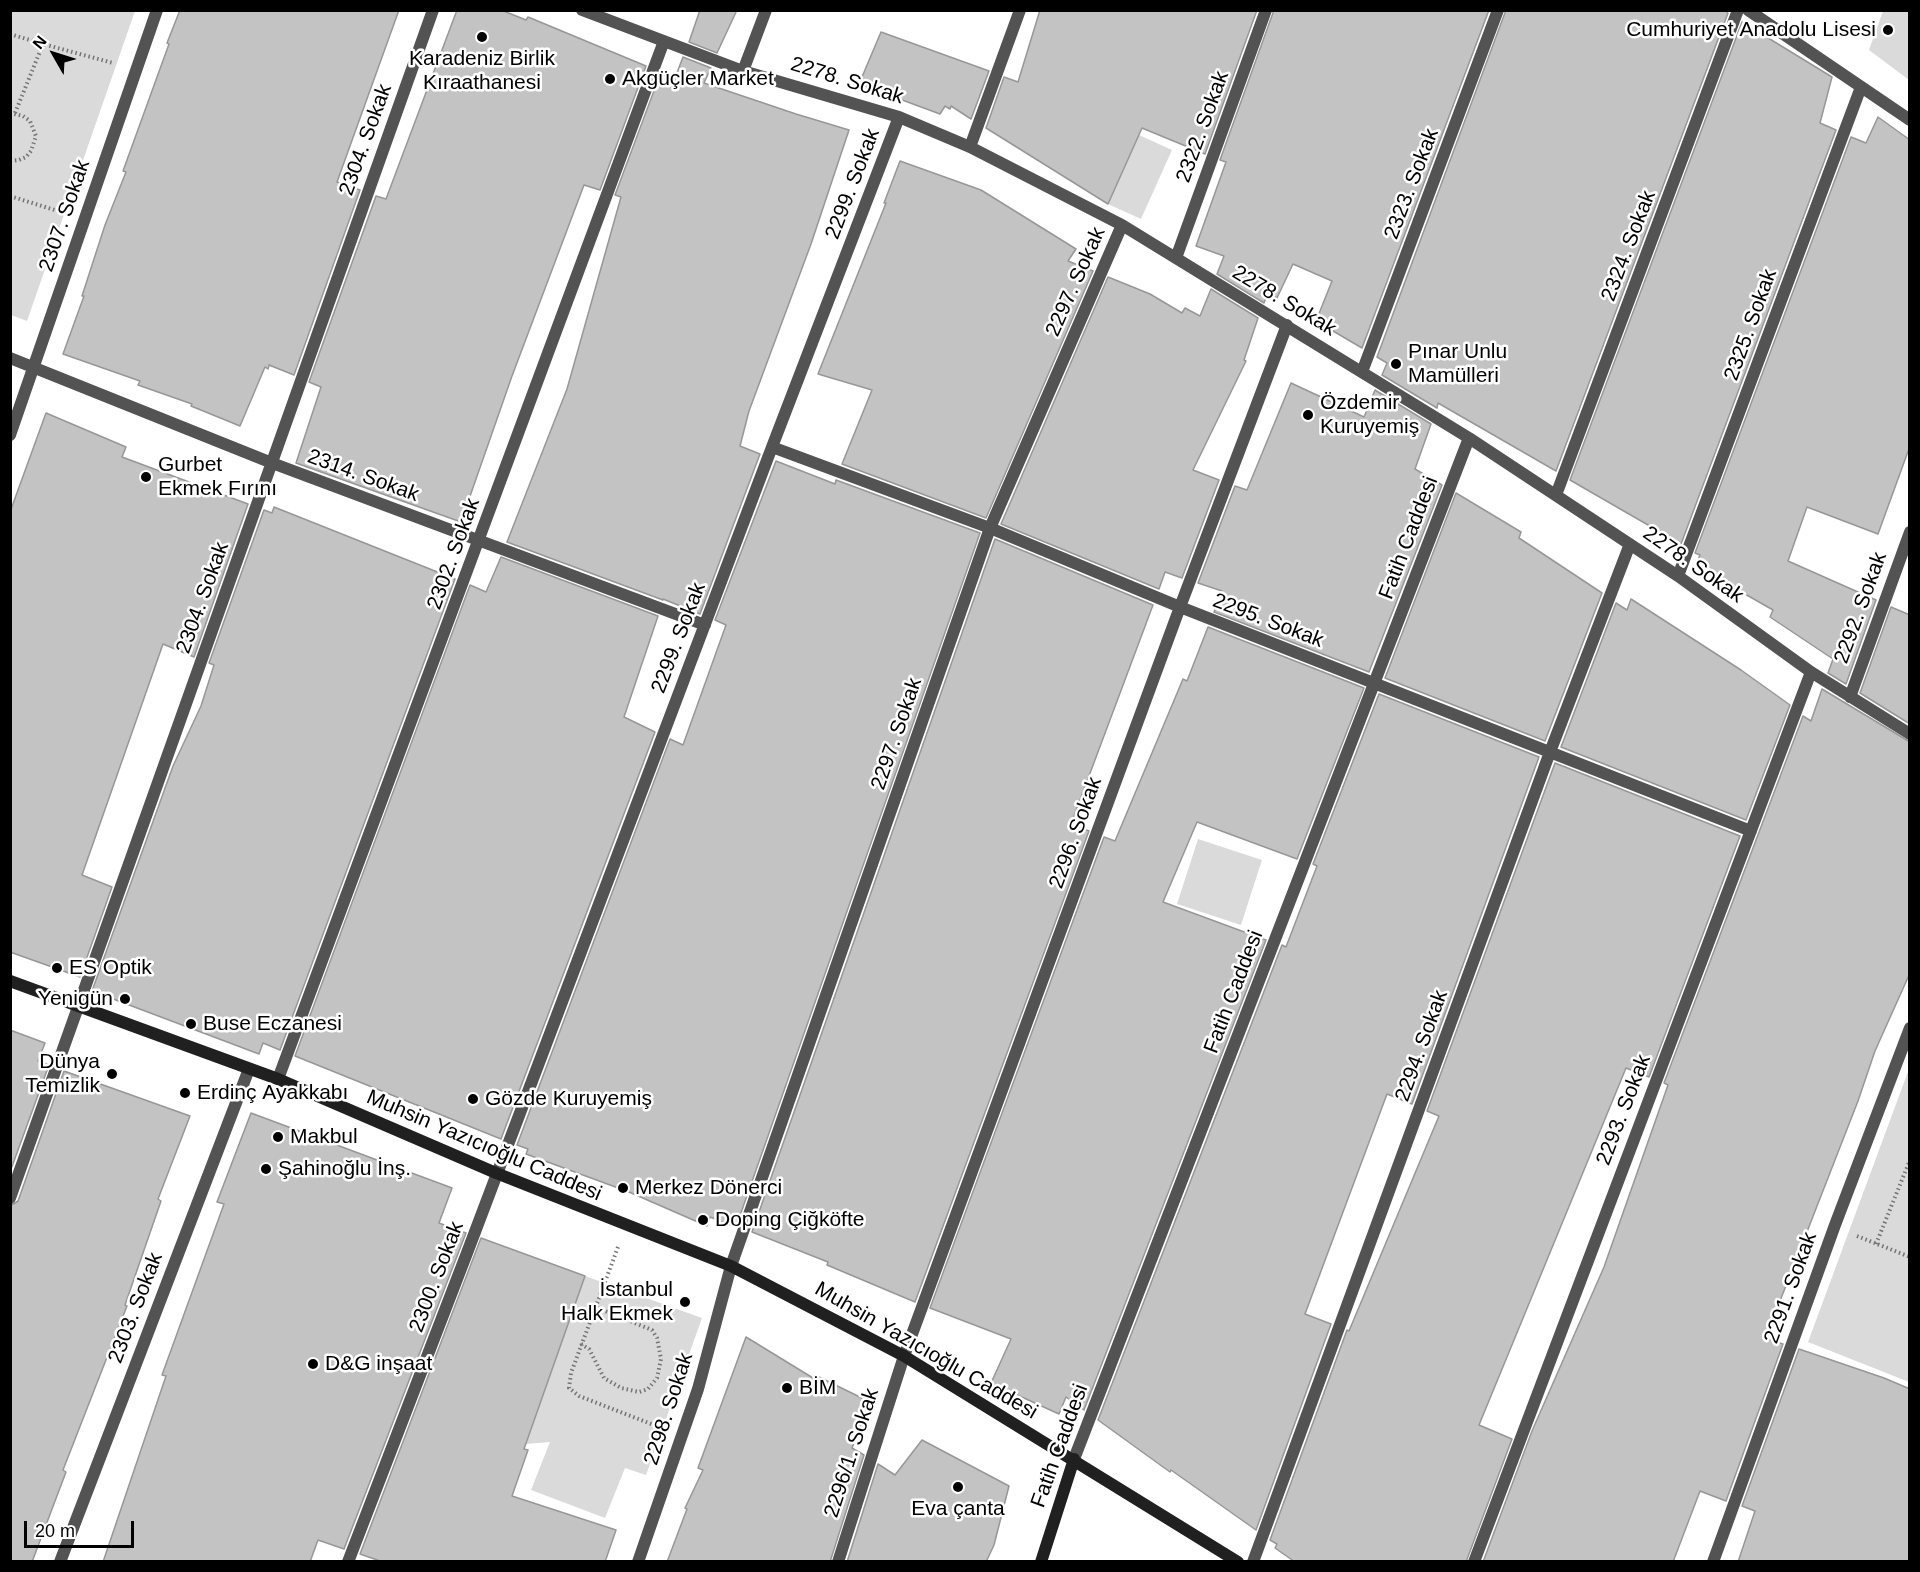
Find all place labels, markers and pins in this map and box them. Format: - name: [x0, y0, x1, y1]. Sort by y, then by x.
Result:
- place label: Cumhuriyet Anadolu Lisesi: [1626, 17, 1876, 43]
- marker: Cumhuriyet Anadolu Lisesi: [1881, 23, 1895, 37]
- marker: Karadeniz Birlik Kıraathanesi: [475, 30, 489, 44]
- place label: Karadeniz Birlik Kıraathanesi: [409, 46, 555, 96]
- place label: Akgüçler Market: [622, 66, 774, 92]
- marker: Akgüçler Market: [603, 72, 617, 86]
- place label: Pınar Unlu Mamülleri: [1408, 339, 1507, 389]
- marker: Pınar Unlu Mamülleri: [1389, 357, 1403, 371]
- place label: Özdemir Kuruyemiş: [1320, 390, 1419, 440]
- marker: Özdemir Kuruyemiş: [1301, 408, 1315, 422]
- place label: Gurbet Ekmek Fırını: [158, 452, 277, 502]
- marker: Gurbet Ekmek Fırını: [139, 470, 153, 484]
- place label: ES Optik: [69, 955, 152, 981]
- marker: ES Optik: [50, 961, 64, 975]
- place label: Yenigün: [38, 986, 113, 1012]
- marker: Yenigün: [118, 992, 132, 1006]
- place label: Buse Eczanesi: [203, 1011, 342, 1037]
- marker: Buse Eczanesi: [184, 1017, 198, 1031]
- place label: Dünya Temizlik: [25, 1049, 100, 1099]
- marker: Dünya Temizlik: [105, 1067, 119, 1081]
- place label: Erdinç Ayakkabı: [197, 1080, 348, 1106]
- marker: Erdinç Ayakkabı: [178, 1086, 192, 1100]
- place label: Gözde Kuruyemiş: [485, 1086, 652, 1112]
- marker: Gözde Kuruyemiş: [466, 1092, 480, 1106]
- place label: Makbul: [290, 1124, 358, 1150]
- marker: Makbul: [271, 1130, 285, 1144]
- place label: Şahinoğlu İnş.: [278, 1156, 411, 1182]
- marker: Şahinoğlu İnş.: [259, 1162, 273, 1176]
- place label: Merkez Dönerci: [635, 1175, 782, 1201]
- marker: Merkez Dönerci: [616, 1181, 630, 1195]
- place label: Doping Çiğköfte: [715, 1207, 864, 1233]
- marker: Doping Çiğköfte: [696, 1213, 710, 1227]
- place label: İstanbul Halk Ekmek: [561, 1277, 673, 1327]
- marker: İstanbul Halk Ekmek: [678, 1295, 692, 1309]
- place label: D&G inşaat: [325, 1351, 432, 1377]
- marker: D&G inşaat: [306, 1357, 320, 1371]
- place label: BİM: [799, 1375, 836, 1401]
- marker: BİM: [780, 1381, 794, 1395]
- marker: Eva çanta: [951, 1480, 965, 1494]
- place label: Eva çanta: [911, 1496, 1005, 1522]

